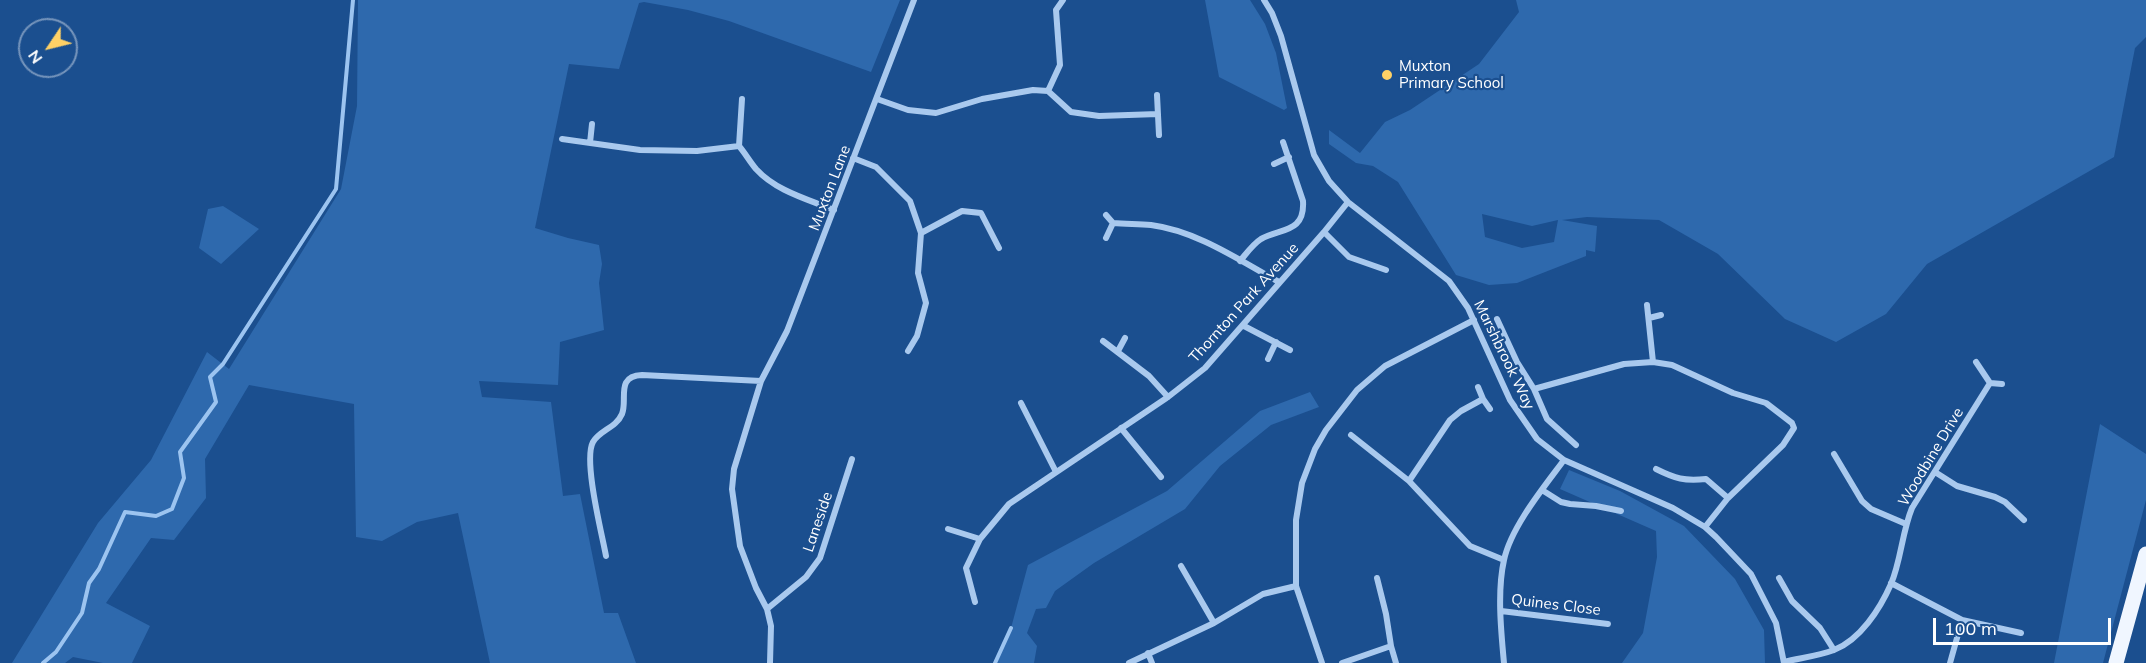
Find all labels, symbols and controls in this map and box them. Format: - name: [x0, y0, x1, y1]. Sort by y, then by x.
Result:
- north arrow: [18, 18, 78, 78]
- text: N: [23, 46, 47, 68]
- place label: Muxton Primary School: [1399, 57, 1504, 92]
- marker: Muxton Primary School: [1380, 68, 1394, 82]
- street label: Muxton Lane: [805, 143, 855, 233]
- street label: Thornton Park Avenue: [1186, 239, 1302, 367]
- street label: Marshbrook Way: [1470, 297, 1538, 413]
- street label: Woodbine Drive: [1895, 405, 1967, 509]
- street label: Laneside: [799, 490, 837, 554]
- street label: Quines Close: [1510, 591, 1602, 619]
- scale bar: [1936, 606, 2114, 644]
- text: 100 m: [1944, 617, 1997, 640]

